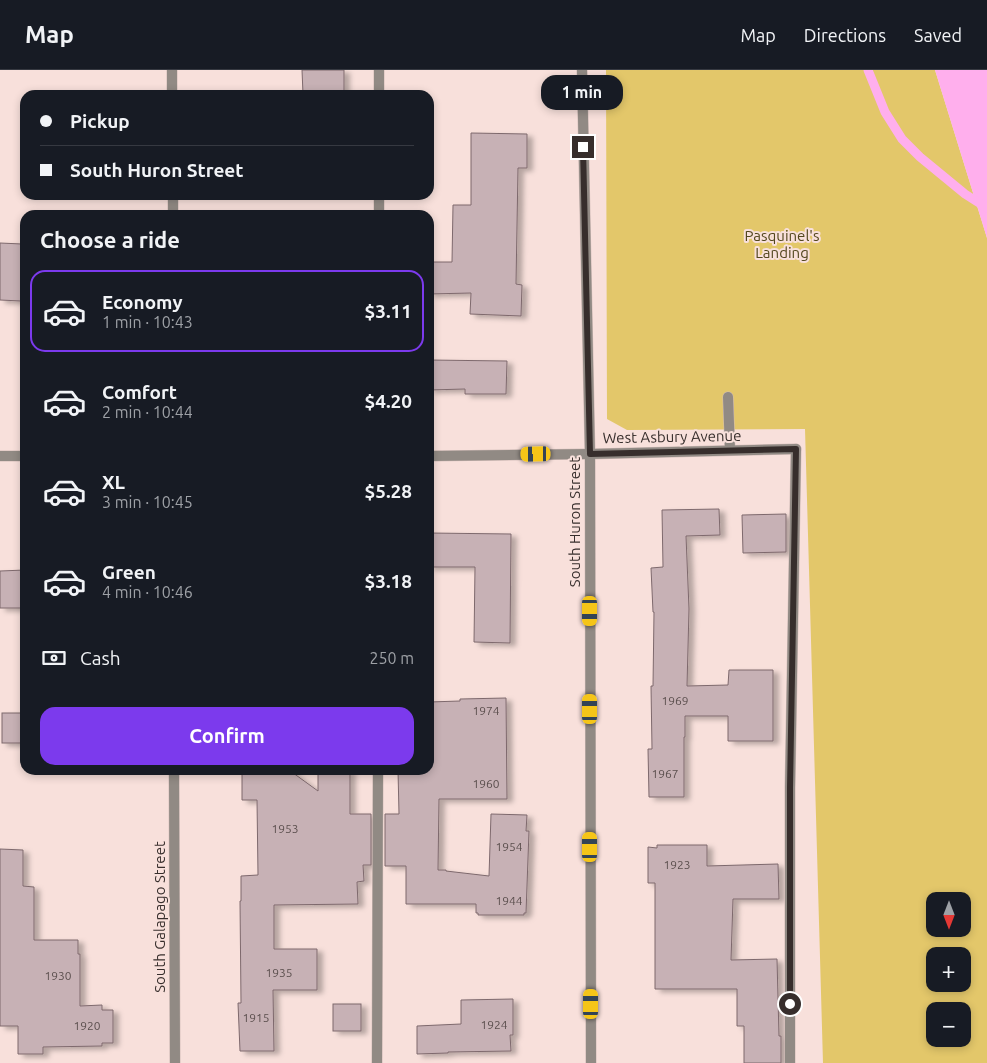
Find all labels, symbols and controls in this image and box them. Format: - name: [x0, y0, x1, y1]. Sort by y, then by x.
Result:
- text: Map: [25, 21, 74, 48]
- text: Map: [740, 25, 776, 45]
- text: Directions: [804, 25, 886, 45]
- text: Saved: [914, 25, 962, 45]
- callout: 1 min: [542, 75, 624, 110]
- text: 1 min: [562, 83, 602, 101]
- text: Pickup: [70, 110, 130, 132]
- route end: [572, 136, 594, 158]
- text: South Huron Street: [70, 159, 243, 181]
- text: Choose a ride: [40, 227, 180, 252]
- park label: Pasquinel's Landing: [745, 227, 819, 261]
- icon: car: [42, 289, 87, 334]
- text: Economy: [102, 291, 183, 313]
- text: $3.11: [364, 300, 412, 322]
- text: 1 min · 10:43: [102, 313, 193, 331]
- icon: car: [42, 379, 87, 424]
- text: Comfort: [102, 381, 177, 403]
- text: $4.20: [364, 390, 412, 412]
- text: 2 min · 10:44: [102, 403, 193, 421]
- street label: West Asbury Avenue: [602, 427, 742, 446]
- car: [520, 446, 551, 462]
- street label: South Huron Street: [566, 457, 583, 587]
- icon: car: [42, 469, 87, 514]
- text: XL: [102, 471, 125, 493]
- text: $5.28: [364, 480, 412, 502]
- text: 3 min · 10:45: [102, 493, 193, 511]
- icon: car: [42, 559, 87, 604]
- text: Green: [102, 561, 156, 583]
- text: $3.18: [364, 570, 412, 592]
- text: 4 min · 10:46: [102, 583, 193, 601]
- car: [582, 596, 597, 626]
- icon: cash: [40, 644, 68, 672]
- text: Cash: [80, 647, 121, 669]
- text: 250 m: [369, 649, 414, 667]
- car: [582, 694, 597, 724]
- house number: 1969: [661, 694, 689, 707]
- house number: 1974: [472, 704, 500, 717]
- button: Confirm: [40, 707, 414, 765]
- house number: 1967: [651, 767, 679, 780]
- house number: 1960: [472, 777, 500, 790]
- house number: 1953: [271, 822, 299, 835]
- car: [582, 832, 597, 862]
- house number: 1954: [495, 840, 523, 853]
- street label: South Galapago Street: [151, 841, 168, 993]
- house number: 1923: [663, 858, 691, 871]
- north arrow: [926, 892, 971, 938]
- map controls: [926, 892, 971, 1047]
- house number: 1944: [495, 894, 523, 907]
- button: +: [926, 947, 971, 992]
- house number: 1935: [265, 966, 293, 979]
- house number: 1930: [44, 969, 72, 982]
- car: [583, 989, 598, 1019]
- route start: [779, 993, 801, 1015]
- button: −: [926, 1002, 971, 1047]
- house number: 1915: [242, 1011, 270, 1024]
- house number: 1924: [480, 1018, 508, 1031]
- house number: 1920: [73, 1019, 101, 1032]

